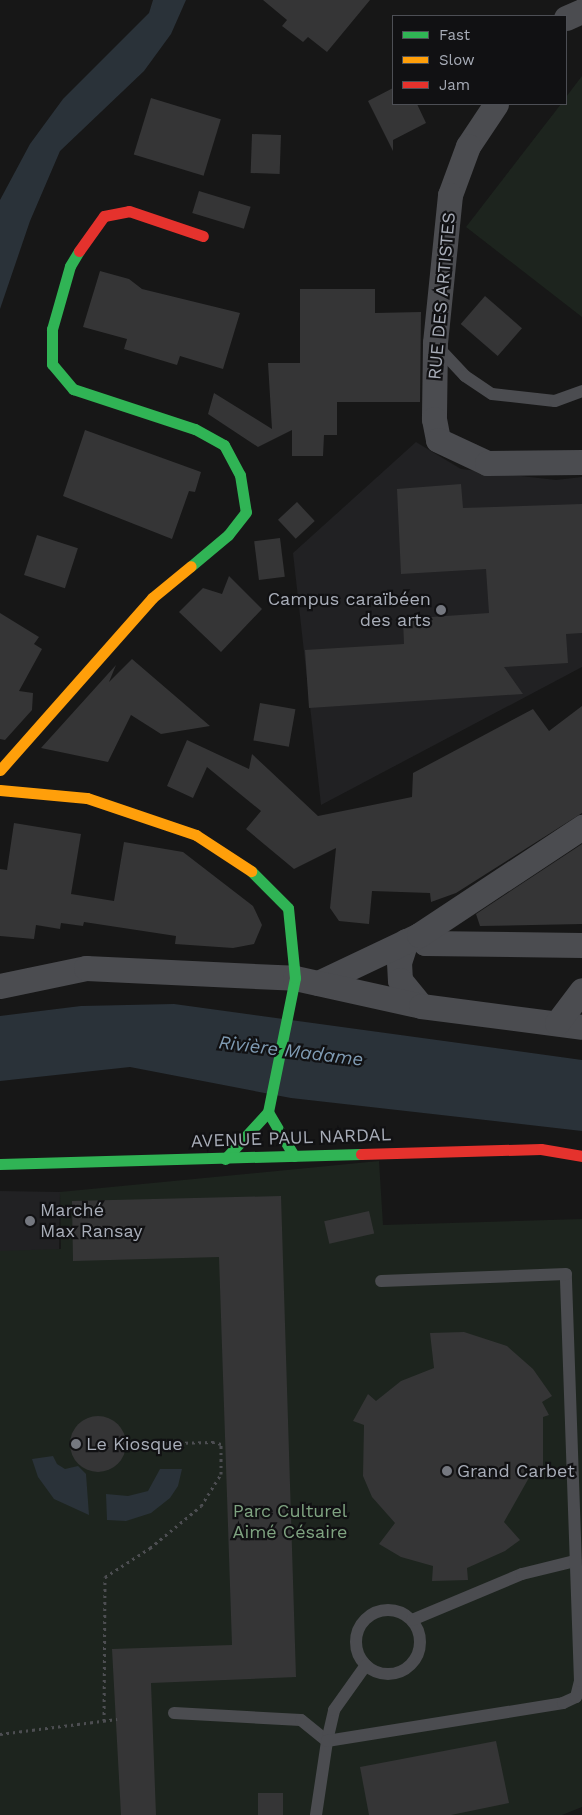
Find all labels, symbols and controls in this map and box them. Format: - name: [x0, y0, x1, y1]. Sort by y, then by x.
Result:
- legend: [392, 15, 567, 105]
- text: Fast: [439, 26, 470, 44]
- text: Slow: [439, 51, 475, 69]
- text: Jam: [439, 76, 470, 94]
- street label: RUE DES ARTISTES: [424, 211, 460, 381]
- place label: Campus caraïbéen des arts: [268, 589, 431, 632]
- marker: Campus caraïbéen des arts: [435, 604, 447, 616]
- water label: Rivière Madame: [217, 1031, 365, 1071]
- street label: AVENUE PAUL NARDAL: [190, 1124, 392, 1152]
- place label: Marché Max Ransay: [40, 1200, 143, 1242]
- marker: Marché Max Ransay: [24, 1215, 36, 1227]
- place label: Le Kiosque: [86, 1433, 183, 1455]
- marker: Le Kiosque: [70, 1438, 82, 1450]
- place label: Grand Carbet: [457, 1460, 575, 1482]
- marker: Grand Carbet: [441, 1465, 453, 1477]
- park label: Parc Culturel Aimé Césaire: [233, 1501, 347, 1544]

